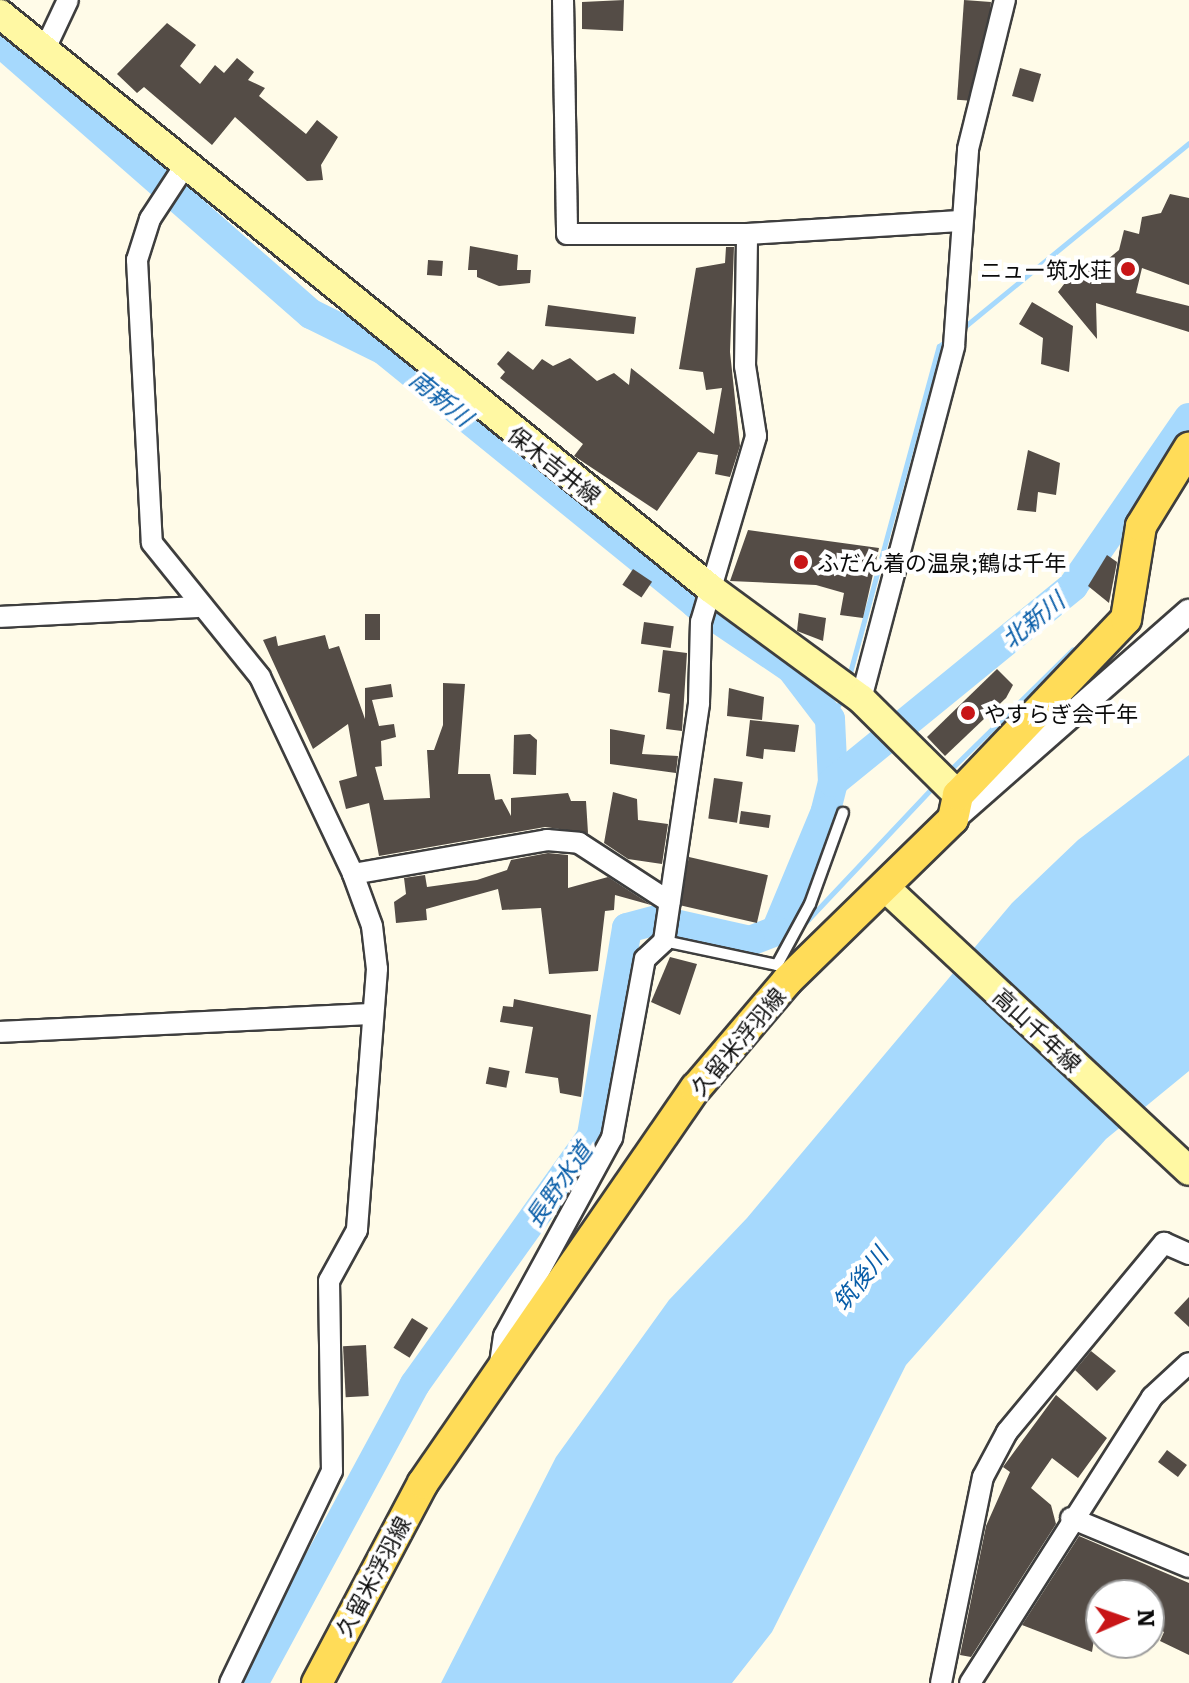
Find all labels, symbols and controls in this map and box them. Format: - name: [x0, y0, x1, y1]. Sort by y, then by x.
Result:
- place label: ニュー筑水荘: [980, 256, 1112, 282]
- marker: ニュー筑水荘: [1119, 260, 1137, 278]
- water label: 南新川: [405, 363, 479, 431]
- street label: 保木吉井線: [504, 420, 606, 508]
- place label: ふだん着の温泉;鶴は千年: [817, 549, 1066, 575]
- marker: ふだん着の温泉;鶴は千年: [792, 553, 810, 571]
- water label: 北新川: [995, 585, 1069, 653]
- place label: やすらぎ会千年: [984, 700, 1138, 726]
- marker: やすらぎ会千年: [959, 704, 977, 722]
- street label: 久留米浮羽線: [684, 982, 790, 1100]
- street label: 高山千年線: [989, 982, 1087, 1076]
- water label: 長野水道: [518, 1136, 596, 1232]
- water label: 筑後川: [825, 1241, 893, 1315]
- street label: 久留米浮羽線: [329, 1512, 415, 1640]
- north arrow: [1085, 1579, 1165, 1659]
- text: N: [1131, 1608, 1164, 1628]

